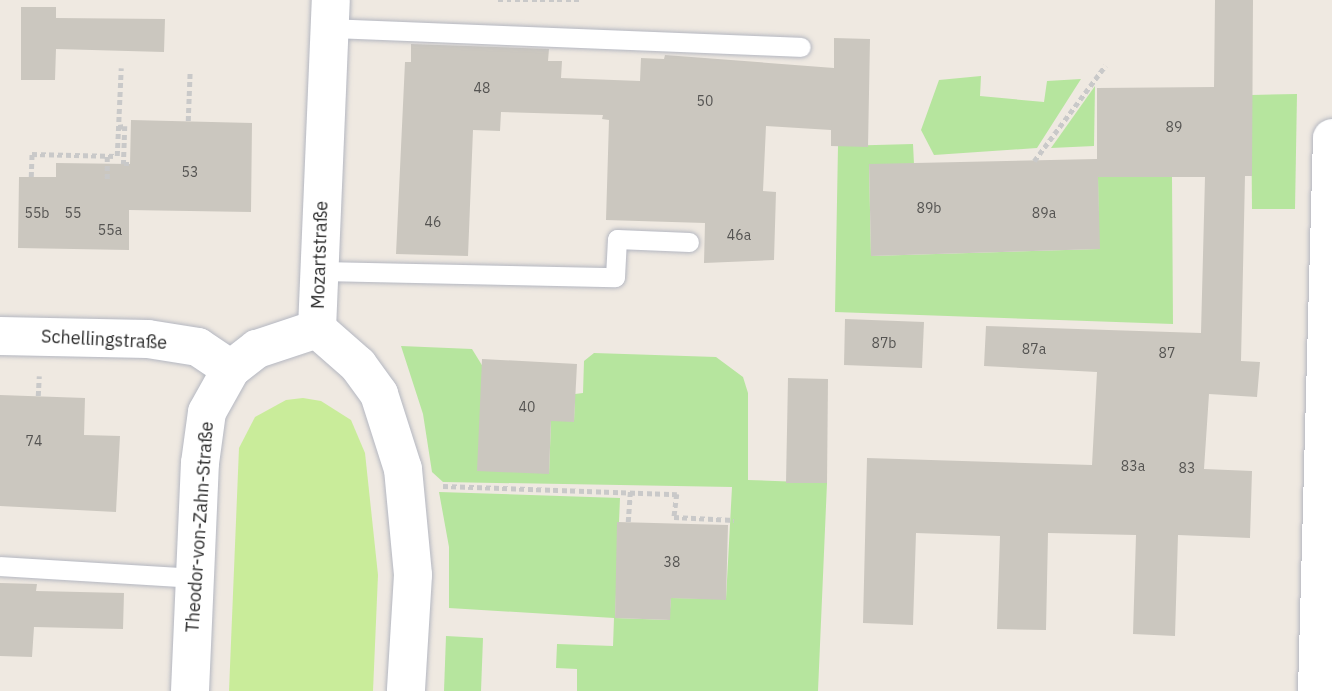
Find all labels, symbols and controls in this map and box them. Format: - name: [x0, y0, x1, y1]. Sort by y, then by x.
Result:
- house number: 48: [474, 80, 490, 96]
- house number: 50: [697, 93, 713, 109]
- house number: 89: [1166, 119, 1182, 135]
- house number: 53: [182, 164, 198, 180]
- house number: 89b: [917, 200, 941, 216]
- street label: Mozartstraße: [307, 201, 333, 309]
- house number: 55b: [25, 205, 49, 221]
- house number: 55: [65, 205, 81, 221]
- house number: 89a: [1032, 205, 1056, 221]
- house number: 46: [425, 214, 441, 230]
- house number: 55a: [98, 222, 122, 238]
- house number: 46a: [727, 227, 751, 243]
- street label: Schellingstraße: [40, 326, 168, 354]
- house number: 87b: [872, 335, 896, 351]
- house number: 87a: [1022, 341, 1046, 357]
- house number: 87: [1159, 345, 1175, 361]
- house number: 40: [519, 399, 535, 415]
- street label: Theodor-von-Zahn-Straße: [182, 421, 218, 633]
- house number: 74: [26, 433, 42, 449]
- house number: 83a: [1121, 458, 1145, 474]
- house number: 83: [1179, 460, 1195, 476]
- house number: 38: [664, 554, 680, 570]

